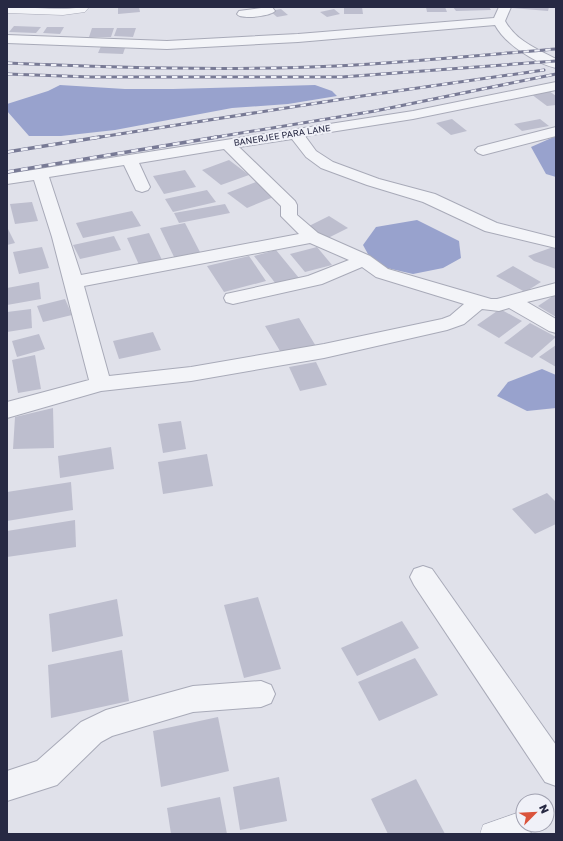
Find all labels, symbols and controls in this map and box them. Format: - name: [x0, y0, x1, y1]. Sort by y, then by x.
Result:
- street label: BANERJEE PARA LANE: [233, 122, 331, 148]
- north arrow: [515, 793, 555, 833]
- text: N: [537, 802, 552, 815]

